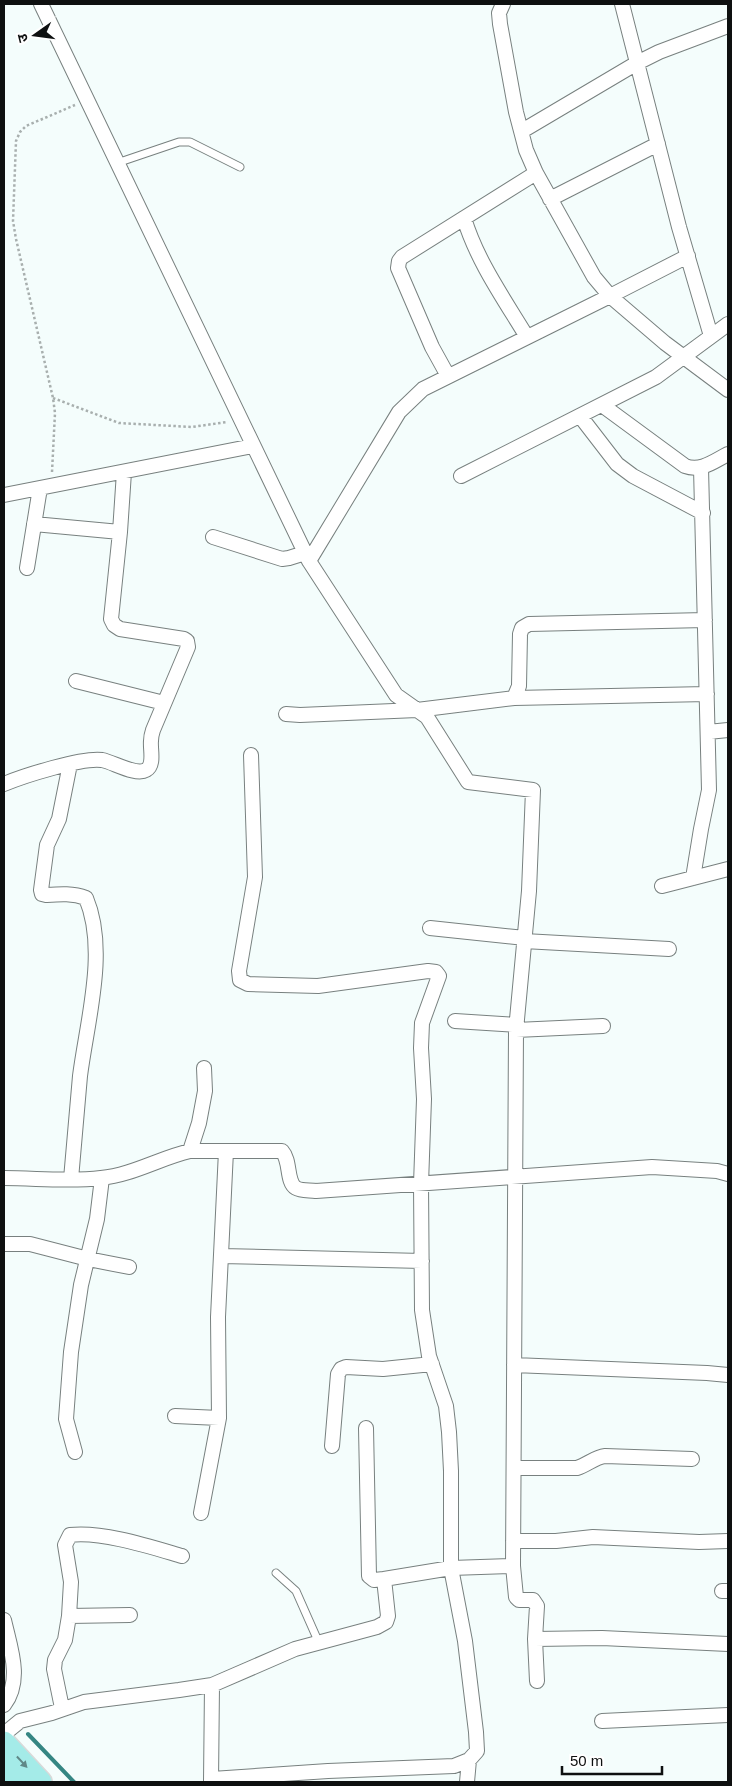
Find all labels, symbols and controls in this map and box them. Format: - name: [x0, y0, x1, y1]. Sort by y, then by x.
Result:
- north arrow: [10, 10, 60, 60]
- text: उ: [13, 31, 31, 44]
- scale bar: [562, 1744, 662, 1776]
- text: 50 m: [570, 1752, 603, 1769]
- one-way arrow: [16, 1756, 28, 1768]

